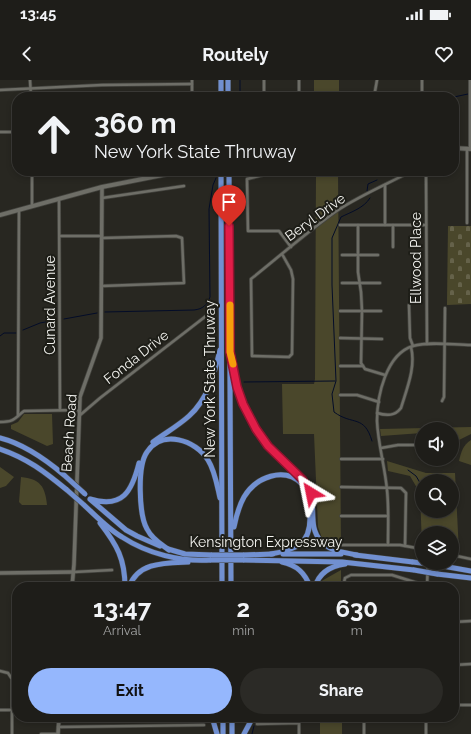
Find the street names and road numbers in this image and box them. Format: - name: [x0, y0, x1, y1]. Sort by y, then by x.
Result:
- street label: Beryl Drive: [282, 190, 348, 244]
- street label: Ellwood Place: [408, 212, 424, 304]
- street label: Cunard Avenue: [42, 255, 58, 355]
- street label: New York State Thruway: [202, 300, 218, 458]
- street label: Fonda Drive: [101, 327, 171, 387]
- street label: Beach Road: [58, 393, 80, 473]
- street label: Kensington Expressway: [190, 534, 343, 550]

